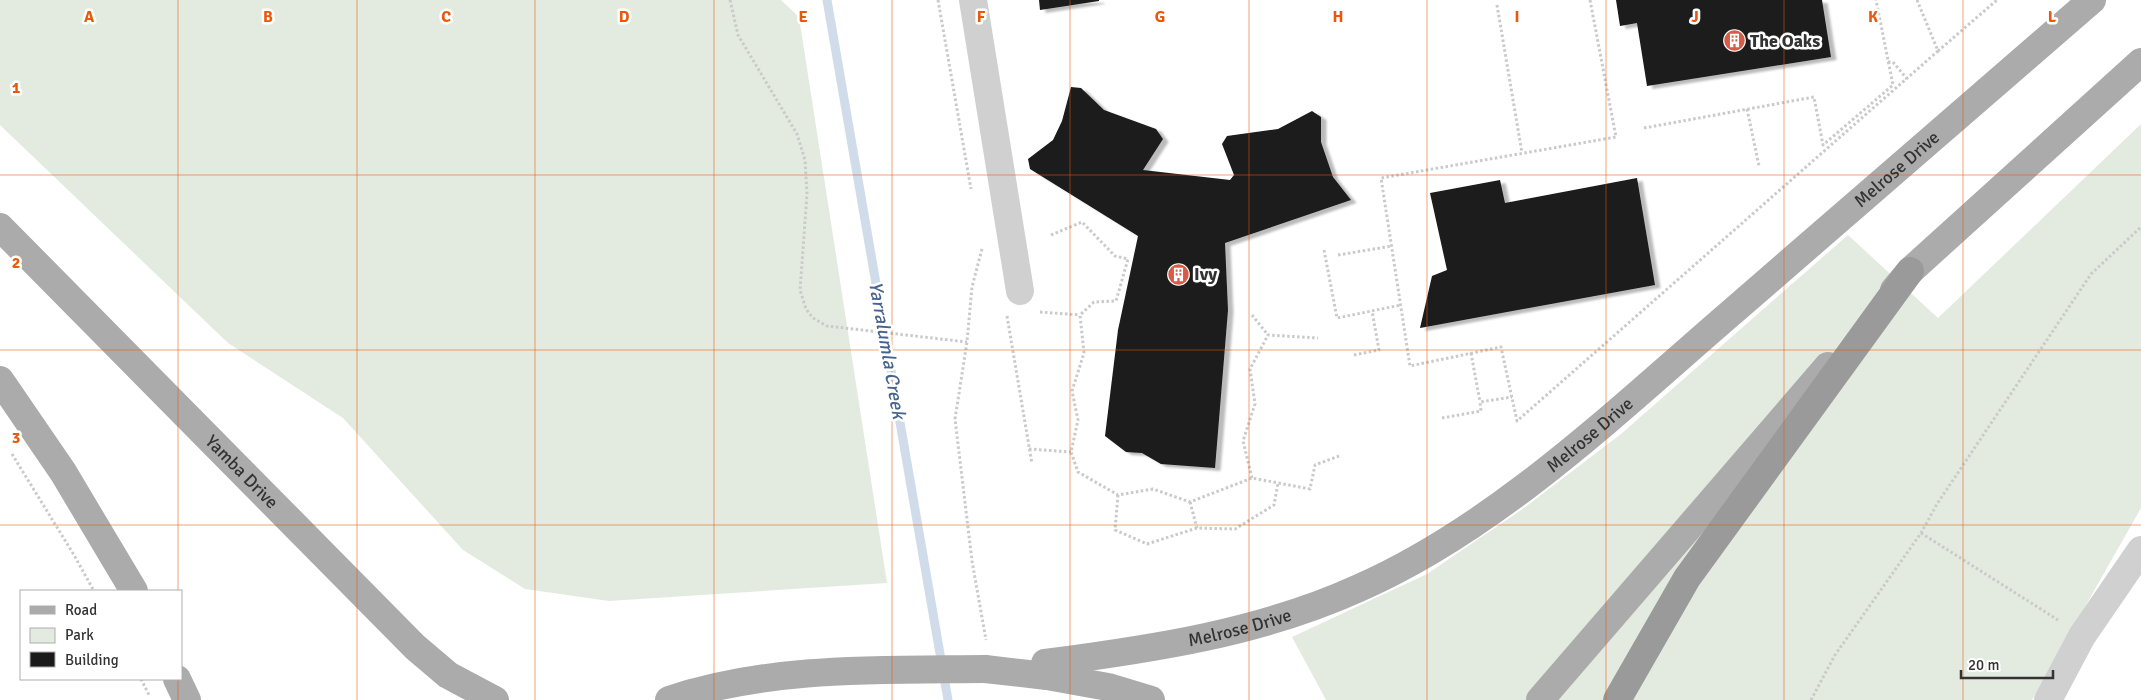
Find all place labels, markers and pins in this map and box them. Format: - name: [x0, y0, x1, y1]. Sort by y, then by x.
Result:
- building icon: The Oaks: [1722, 29, 1746, 53]
- place label: The Oaks: [1750, 30, 1820, 52]
- building icon: Ivy: [1166, 262, 1190, 286]
- place label: Ivy: [1194, 263, 1217, 285]

